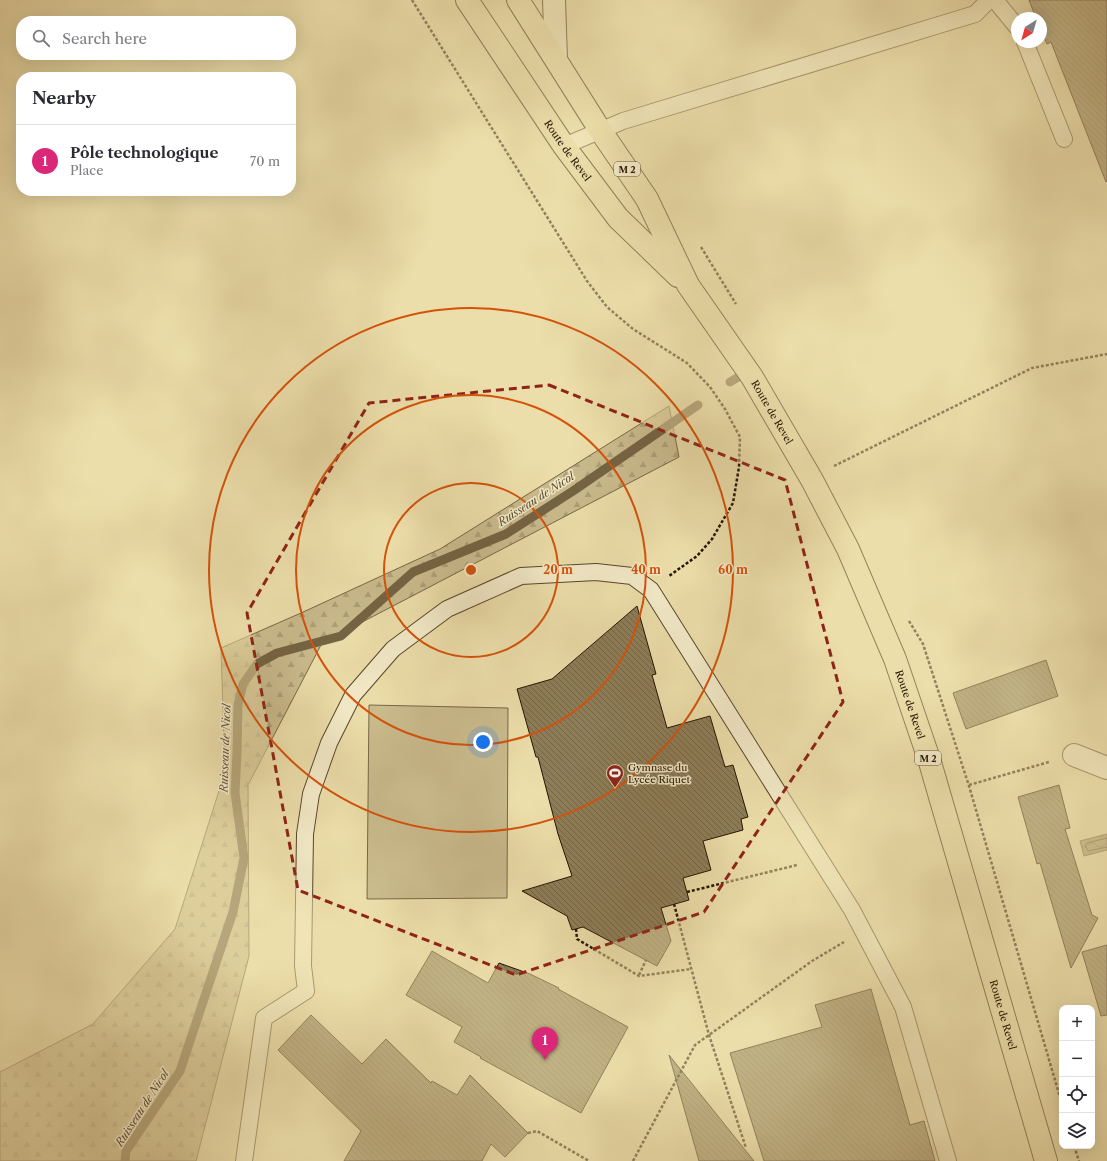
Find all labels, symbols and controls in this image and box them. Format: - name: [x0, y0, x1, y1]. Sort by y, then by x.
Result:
- north arrow: [1011, 12, 1047, 48]
- search box: [16, 16, 296, 60]
- icon: search: [30, 27, 52, 49]
- text: Search here: [62, 29, 147, 48]
- text: Nearby: [32, 88, 96, 108]
- street label: Route de Revel: [542, 117, 594, 183]
- text: Pôle technologique: [70, 143, 218, 162]
- text: 1: [42, 153, 48, 169]
- text: 70 m: [250, 153, 280, 169]
- text: Place: [70, 162, 103, 178]
- road number: M 2: [614, 162, 640, 176]
- street label: Route de Revel: [749, 378, 796, 446]
- water label: Ruisseau de Nicol: [494, 468, 578, 530]
- text: 20 m: [543, 562, 573, 577]
- text: 40 m: [631, 562, 661, 577]
- text: 60 m: [718, 562, 748, 577]
- centre of rings: [464, 563, 478, 577]
- street label: Route de Revel: [893, 668, 928, 741]
- water label: Ruisseau de Nicol: [216, 702, 234, 794]
- your location: [473, 732, 493, 752]
- road number: M 2: [915, 751, 941, 765]
- place label: Gymnase du Lycée Riquet: [628, 761, 691, 786]
- sports icon: Gymnase du Lycée Riquet: [605, 763, 625, 788]
- street label: Route de Revel: [987, 978, 1020, 1051]
- map controls: [1059, 1005, 1095, 1149]
- button: +: [1059, 1005, 1095, 1041]
- pin: 1: [532, 1027, 558, 1060]
- button: −: [1059, 1041, 1095, 1077]
- water label: Ruisseau de Nicol: [111, 1066, 173, 1150]
- button: locate: [1059, 1077, 1095, 1113]
- button: layers: [1059, 1113, 1095, 1149]

